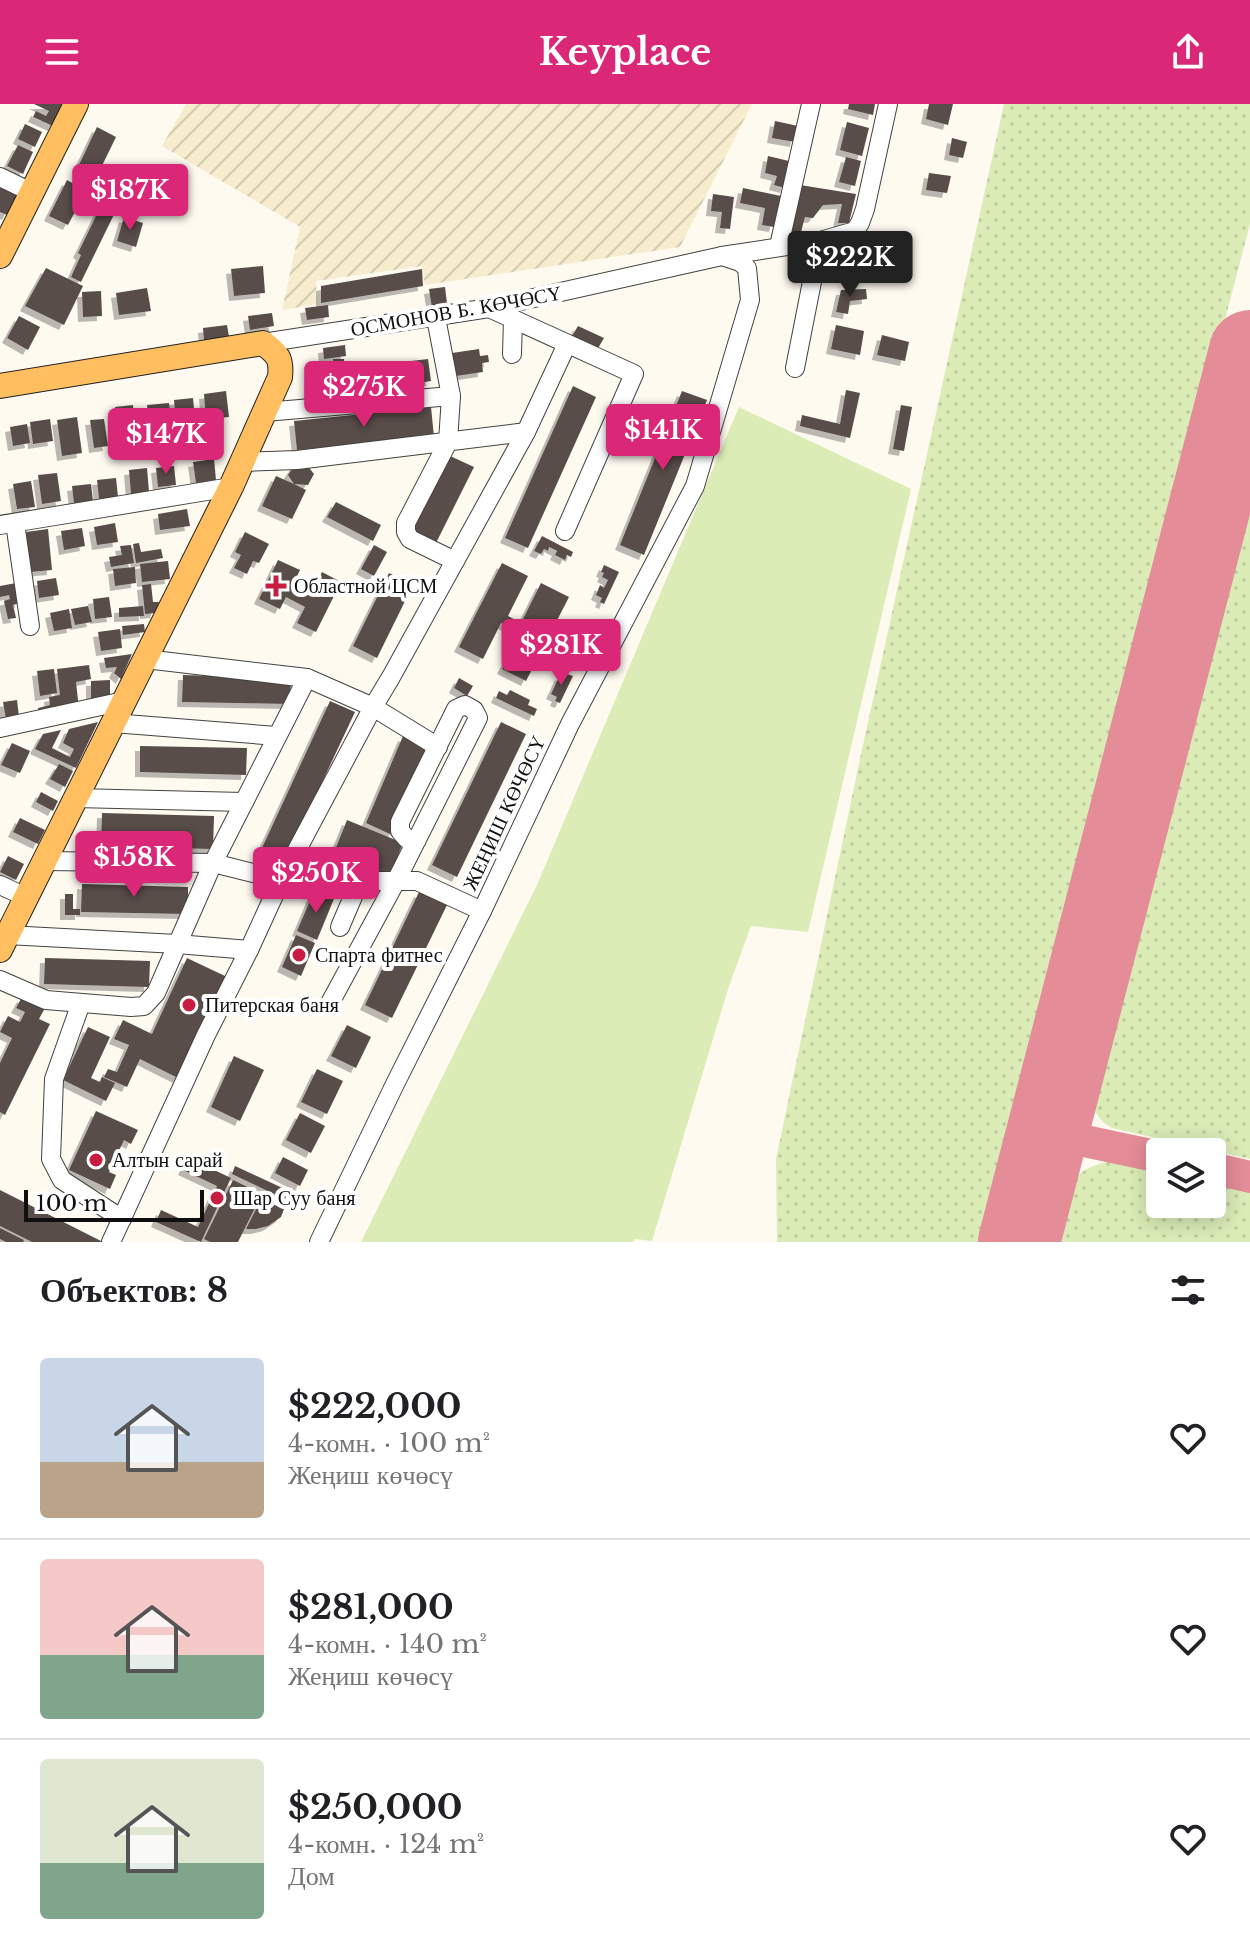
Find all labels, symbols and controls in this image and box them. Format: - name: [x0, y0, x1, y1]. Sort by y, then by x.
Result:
- icon: menu: [40, 30, 84, 74]
- text: Keyplace: [539, 30, 711, 75]
- icon: share: [1166, 30, 1210, 74]
- pin: $187K: [74, 164, 186, 232]
- text: $187K: [90, 174, 170, 206]
- pin: $222K: [794, 231, 906, 299]
- text: $222K: [806, 241, 894, 273]
- street label: ОСМОНОВ Б. КӨЧӨСҮ: [349, 281, 563, 341]
- pin: $275K: [308, 361, 420, 429]
- text: $275K: [322, 371, 406, 403]
- pin: $141K: [607, 404, 719, 472]
- pin: $147K: [110, 408, 222, 476]
- text: $141K: [624, 414, 702, 446]
- text: $147K: [126, 418, 206, 450]
- place label: Областной ЦСМ: [294, 574, 438, 598]
- marker: Областной ЦСМ: [265, 575, 287, 597]
- pin: $281K: [505, 619, 617, 687]
- text: $281K: [520, 629, 602, 661]
- street label: ЖЕҢИШ КӨЧӨСҮ: [458, 732, 550, 894]
- pin: $158K: [78, 831, 190, 899]
- text: $158K: [93, 841, 175, 873]
- pin: $250K: [260, 847, 372, 915]
- text: $250K: [271, 857, 361, 889]
- place label: Спарта фитнес: [315, 943, 443, 967]
- marker: Спарта фитнес: [290, 946, 308, 964]
- place label: Питерская баня: [205, 993, 339, 1017]
- marker: Питерская баня: [180, 996, 198, 1014]
- map controls: [1146, 1138, 1226, 1218]
- button: layers: [1146, 1138, 1226, 1218]
- place label: Алтын сарай: [112, 1148, 223, 1172]
- marker: Алтын сарай: [87, 1151, 105, 1169]
- scale bar: [24, 1186, 204, 1222]
- place label: Шар Суу баня: [233, 1186, 355, 1210]
- marker: Шар Суу баня: [208, 1189, 226, 1207]
- text: 100 m: [36, 1190, 107, 1217]
- icon: filters: [1166, 1268, 1210, 1312]
- text: Объектов: 8: [40, 1269, 228, 1311]
- text: $222,000: [288, 1385, 462, 1427]
- icon: home: [104, 1390, 200, 1486]
- icon: heart: [1166, 1416, 1210, 1460]
- text: 4-комн. · 100 m²: [288, 1427, 490, 1459]
- text: Жеңиш көчөсү: [288, 1459, 453, 1491]
- text: $281,000: [288, 1586, 454, 1628]
- icon: home: [104, 1591, 200, 1687]
- icon: heart: [1166, 1617, 1210, 1661]
- text: 4-комн. · 140 m²: [288, 1628, 487, 1660]
- text: Жеңиш көчөсү: [288, 1660, 453, 1692]
- text: $250,000: [288, 1786, 463, 1828]
- icon: home: [104, 1791, 200, 1887]
- icon: heart: [1166, 1817, 1210, 1861]
- text: 4-комн. · 124 m²: [288, 1828, 484, 1860]
- text: Дом: [288, 1860, 335, 1892]

